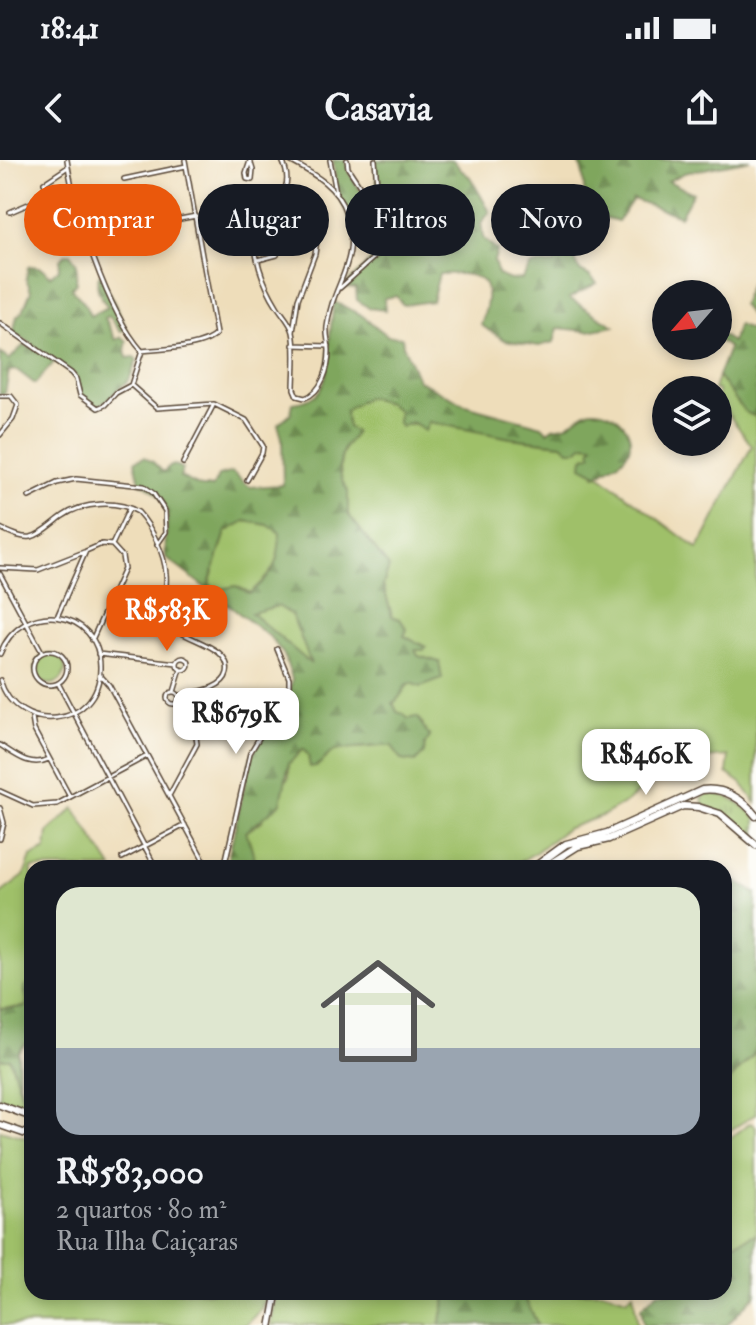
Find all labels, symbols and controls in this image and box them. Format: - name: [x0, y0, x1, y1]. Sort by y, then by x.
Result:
- text: 18:41: [40, 10, 99, 47]
- icon: back: [32, 86, 76, 130]
- text: Casavia: [324, 86, 432, 131]
- icon: share: [680, 86, 724, 130]
- chip: Comprar: [24, 184, 182, 256]
- chip: Alugar: [198, 184, 329, 256]
- chip: Filtros: [345, 184, 475, 256]
- chip: Novo: [491, 184, 610, 256]
- north arrow: [652, 280, 732, 360]
- map controls: [652, 280, 732, 456]
- button: layers: [652, 376, 732, 456]
- pin: R$583K: [102, 585, 232, 653]
- text: R$583K: [124, 595, 210, 627]
- pin: R$679K: [171, 688, 301, 756]
- text: R$679K: [191, 698, 281, 730]
- pin: R$460K: [581, 729, 711, 797]
- text: R$460K: [600, 739, 692, 771]
- icon: home: [306, 939, 450, 1083]
- text: R$583,000: [56, 1151, 204, 1194]
- text: 2 quartos · 80 m²: [56, 1194, 226, 1226]
- text: Rua Ilha Caiçaras: [56, 1226, 238, 1258]

